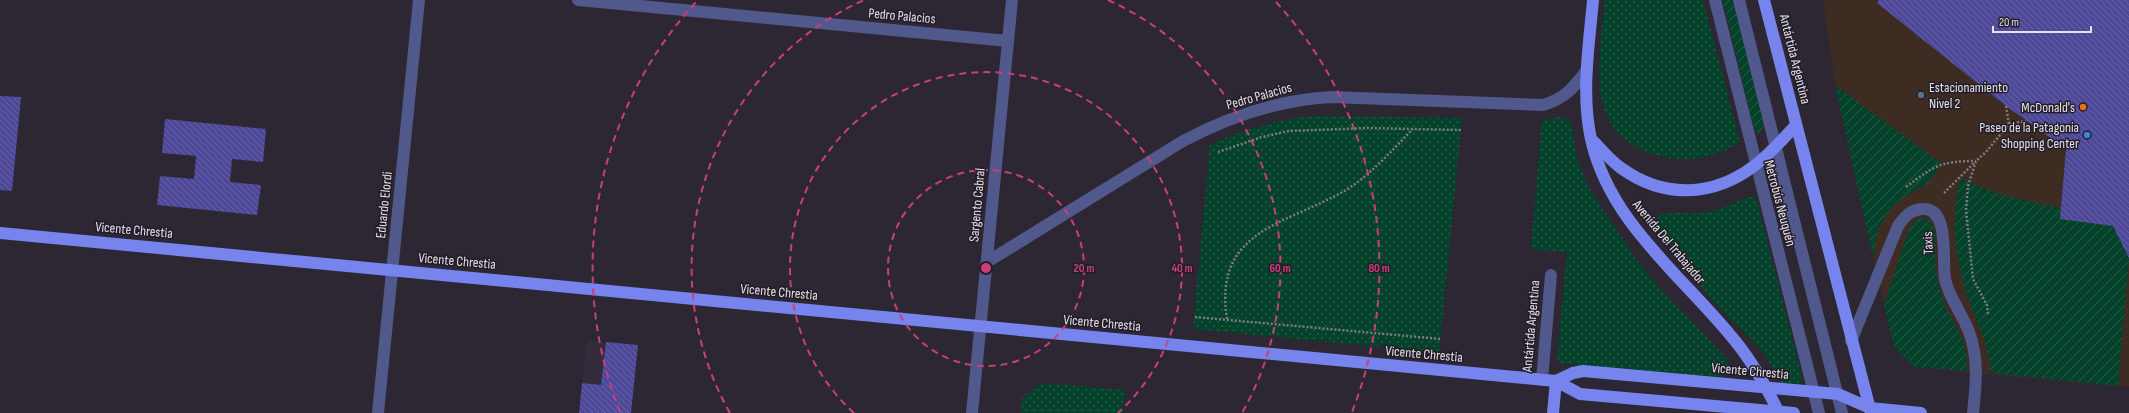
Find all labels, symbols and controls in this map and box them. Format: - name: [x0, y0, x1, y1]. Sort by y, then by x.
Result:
- street label: Pedro Palacios: [868, 5, 936, 27]
- scale bar: [1993, 8, 2091, 34]
- street label: Antártida Argentina: [1775, 11, 1814, 106]
- text: 20 m: [1999, 15, 2019, 30]
- street label: Pedro Palacios: [1224, 79, 1294, 113]
- place label: Estacionamiento Nivel 2: [1929, 79, 2008, 112]
- marker: Estacionamiento Nivel 2: [1916, 90, 1926, 100]
- place label: McDonald's: [2021, 99, 2075, 116]
- marker: McDonald's: [2078, 102, 2088, 112]
- place label: Paseo de la Patagonia Shopping Center: [1979, 119, 2079, 152]
- marker: Paseo de la Patagonia Shopping Center: [2082, 130, 2092, 140]
- street label: Metrobús Neuquén: [1760, 158, 1800, 248]
- street label: Sargento Cabral: [965, 167, 989, 243]
- street label: Eduardo Elordi: [372, 171, 396, 239]
- street label: Avenida Del Trabajador: [1628, 196, 1709, 288]
- street label: Vicente Chrestia: [95, 218, 173, 242]
- street label: Taxis: [1919, 231, 1937, 255]
- street label: Vicente Chrestia: [418, 249, 496, 273]
- centre of rings: [979, 261, 993, 275]
- text: 20 m: [1074, 261, 1094, 276]
- text: 40 m: [1171, 261, 1193, 276]
- text: 60 m: [1269, 261, 1291, 276]
- text: 80 m: [1368, 261, 1390, 276]
- street label: Vicente Chrestia: [740, 280, 818, 304]
- street label: Antártida Argentina: [1518, 280, 1543, 373]
- street label: Vicente Chrestia: [1063, 311, 1141, 335]
- street label: Vicente Chrestia: [1385, 342, 1463, 366]
- street label: Vicente Chrestia: [1711, 359, 1789, 383]

